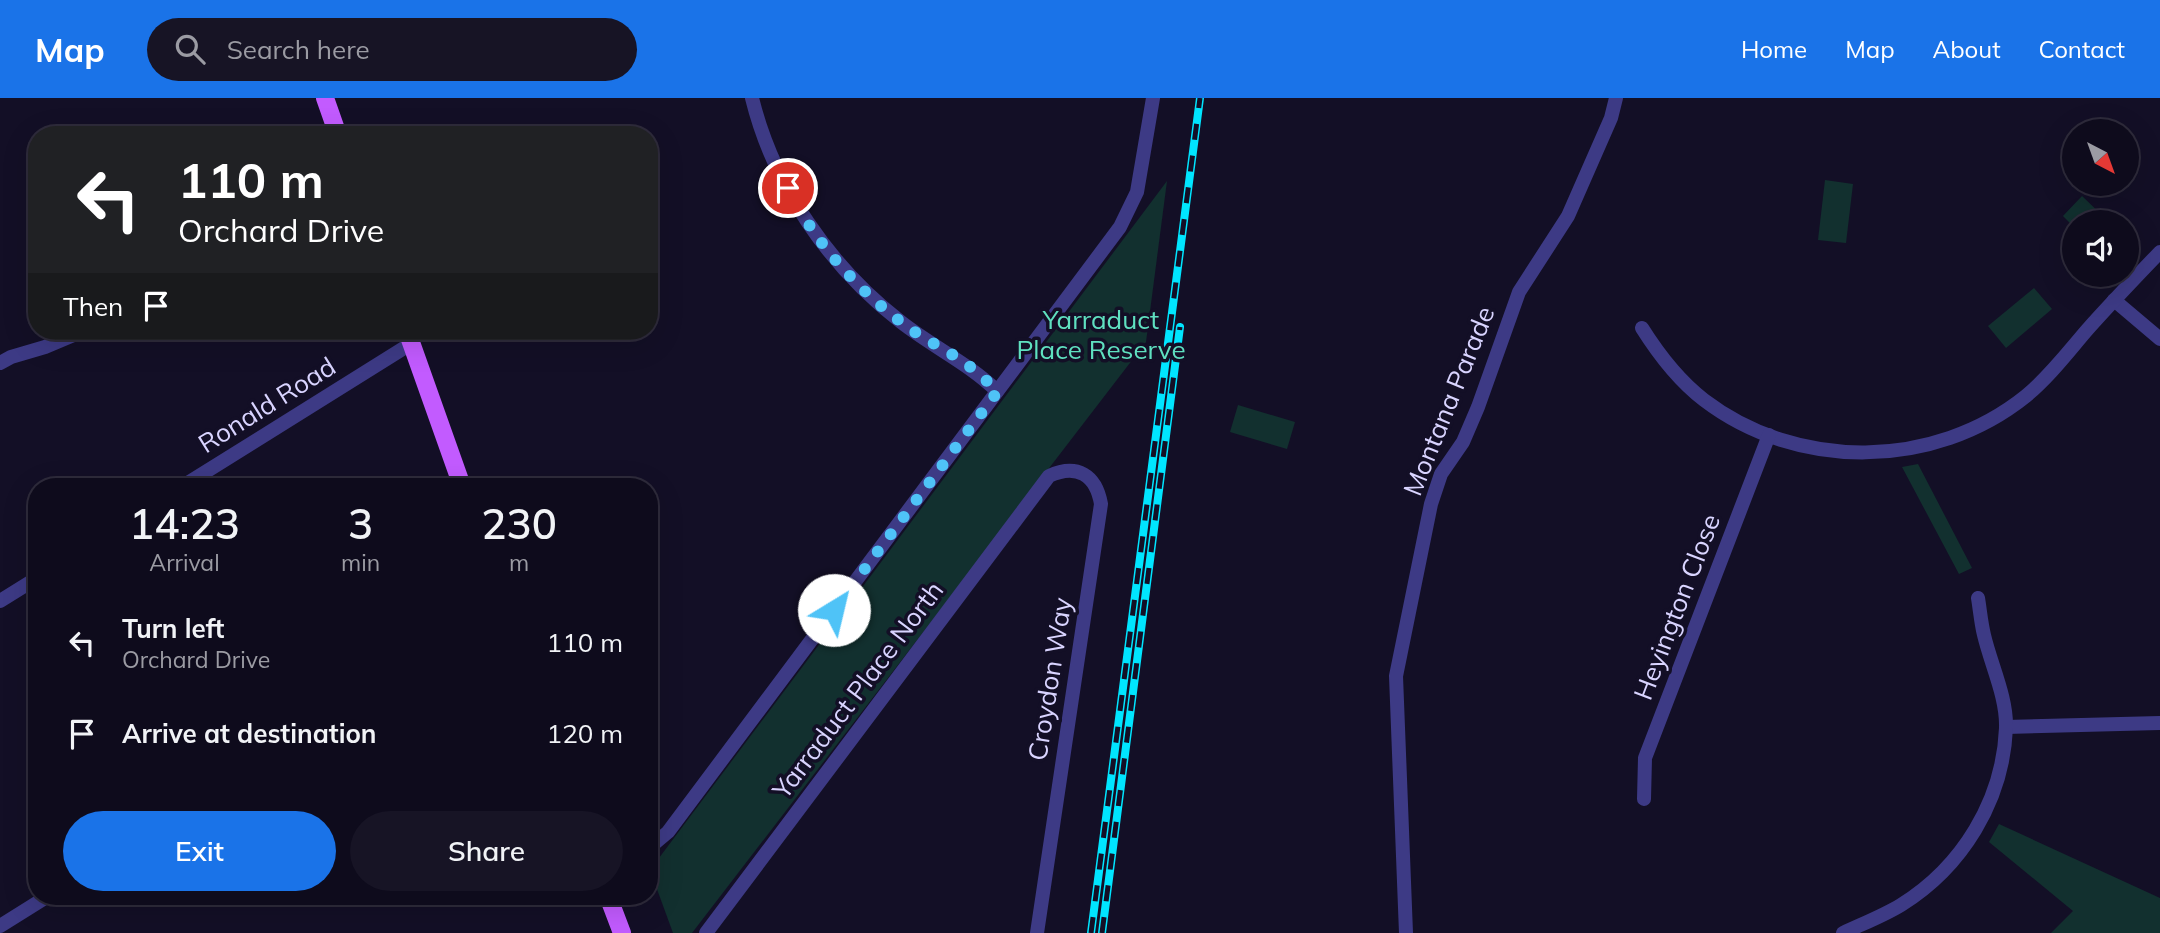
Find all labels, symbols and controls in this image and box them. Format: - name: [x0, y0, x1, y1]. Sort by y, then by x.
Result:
- search box: [147, 18, 637, 81]
- text: Map: [35, 29, 105, 70]
- icon: search: [171, 30, 209, 68]
- text: Search here: [227, 33, 370, 66]
- text: Home: [1741, 34, 1807, 64]
- text: Map: [1845, 34, 1895, 64]
- text: About: [1933, 34, 2001, 64]
- text: Contact: [2039, 34, 2125, 64]
- north arrow: [2062, 119, 2138, 196]
- map controls: [2062, 119, 2139, 287]
- text: 110 m: [178, 149, 324, 210]
- icon: left: [63, 154, 154, 245]
- pin: [758, 158, 818, 218]
- icon: arrive: [769, 169, 807, 207]
- text: Orchard Drive: [178, 210, 384, 250]
- button: sound: [2062, 210, 2139, 287]
- icon: arrive: [137, 287, 175, 325]
- text: Then: [63, 290, 123, 323]
- street label: Montana Parade: [1396, 301, 1502, 500]
- park label: Yarraduct Place Reserve: [1016, 303, 1186, 366]
- street label: Ronald Road: [192, 349, 342, 460]
- text: 14:23: [129, 497, 240, 550]
- text: 3: [348, 497, 373, 550]
- text: 230: [481, 497, 557, 550]
- street label: Heyington Close: [1626, 509, 1727, 704]
- text: Arrival: [149, 548, 220, 577]
- text: min: [341, 548, 380, 577]
- text: m: [509, 548, 529, 577]
- position arrow: [797, 573, 871, 647]
- street label: Yarraduct Place North: [764, 574, 950, 806]
- street label: Croydon Way: [1020, 595, 1079, 763]
- text: Turn left: [122, 612, 224, 645]
- icon: left: [63, 624, 101, 662]
- text: 110 m: [547, 626, 623, 659]
- text: Orchard Drive: [122, 645, 270, 674]
- icon: arrive: [63, 715, 101, 753]
- text: Arrive at destination: [122, 717, 377, 750]
- text: 120 m: [547, 717, 623, 750]
- button: Exit: [63, 811, 336, 891]
- button: Share: [350, 811, 623, 891]

